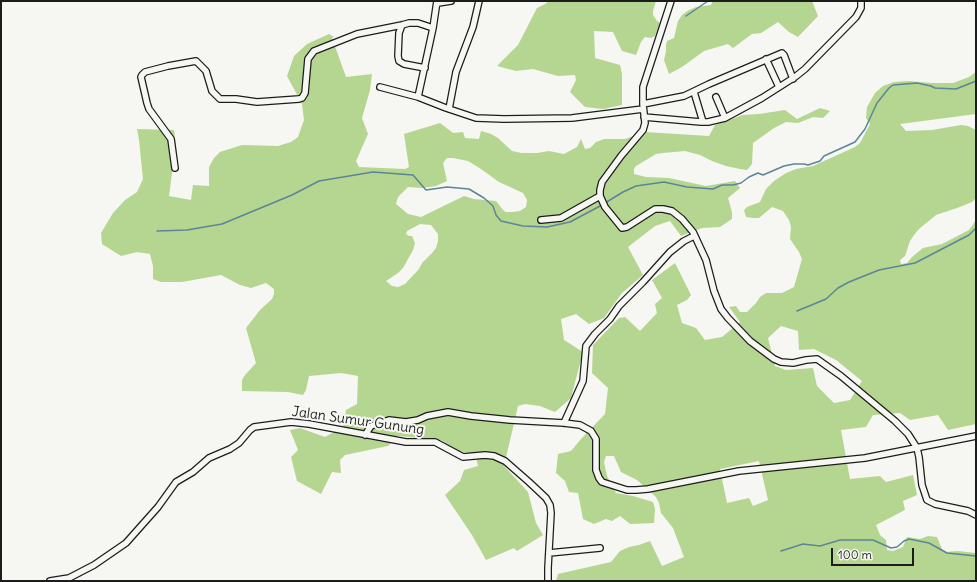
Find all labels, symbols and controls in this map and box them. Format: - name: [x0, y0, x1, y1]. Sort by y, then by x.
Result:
- street label: Jalan Sumur Gunung: [291, 403, 425, 439]
- scale bar: [833, 540, 916, 566]
- text: 100 m: [838, 547, 872, 562]

